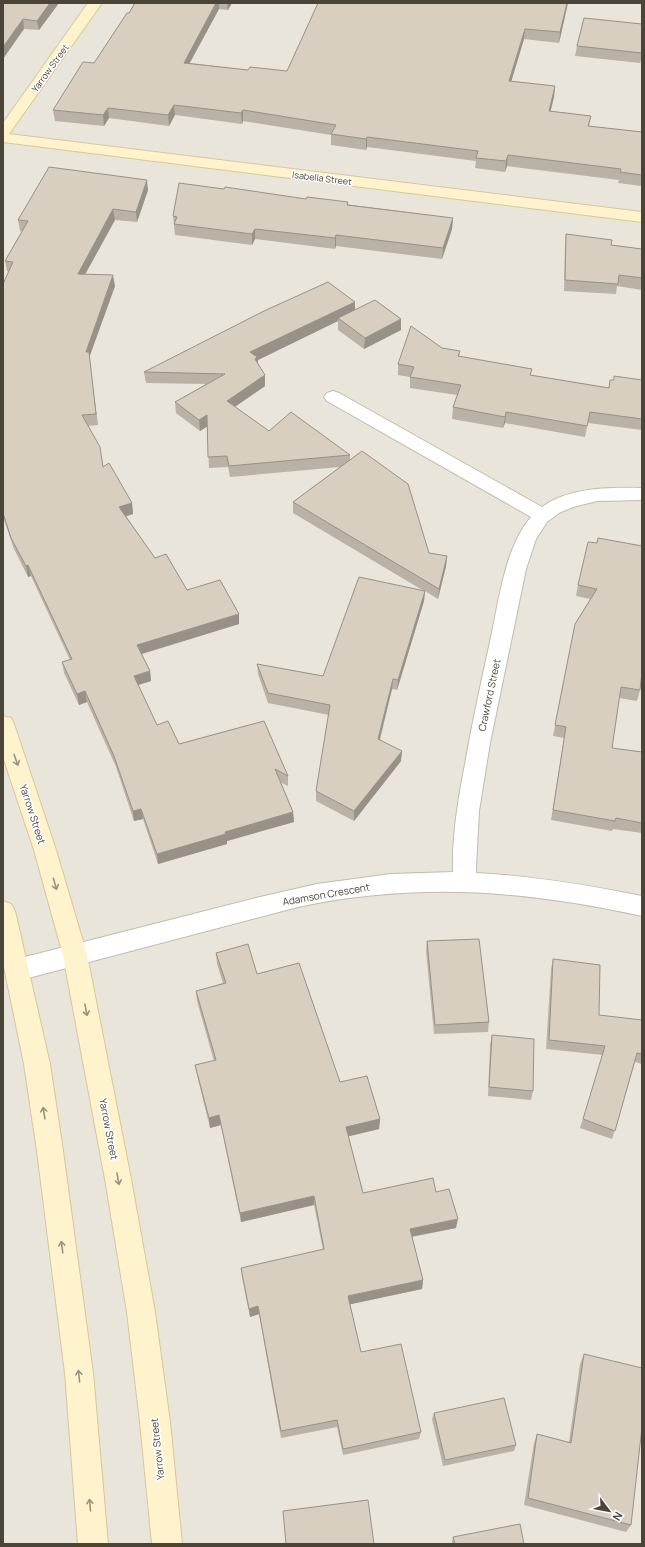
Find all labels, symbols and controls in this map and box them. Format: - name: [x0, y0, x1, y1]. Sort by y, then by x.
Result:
- street label: Yarrow Street: [28, 41, 72, 94]
- street label: Isabella Street: [292, 168, 353, 188]
- street label: Crawford Street: [474, 658, 504, 732]
- one-way arrow: [13, 754, 20, 767]
- street label: Yarrow Street: [17, 782, 49, 846]
- one-way arrow: [52, 878, 59, 891]
- street label: Adamson Crescent: [281, 879, 371, 909]
- one-way arrow: [83, 1004, 91, 1017]
- street label: Yarrow Street: [96, 1097, 122, 1161]
- one-way arrow: [40, 1107, 48, 1120]
- one-way arrow: [115, 1173, 123, 1186]
- one-way arrow: [58, 1241, 66, 1254]
- one-way arrow: [76, 1370, 83, 1383]
- street label: Yarrow Street: [147, 1417, 167, 1481]
- north arrow: [589, 1491, 629, 1531]
- one-way arrow: [86, 1499, 93, 1512]
- text: N: [609, 1509, 626, 1524]

